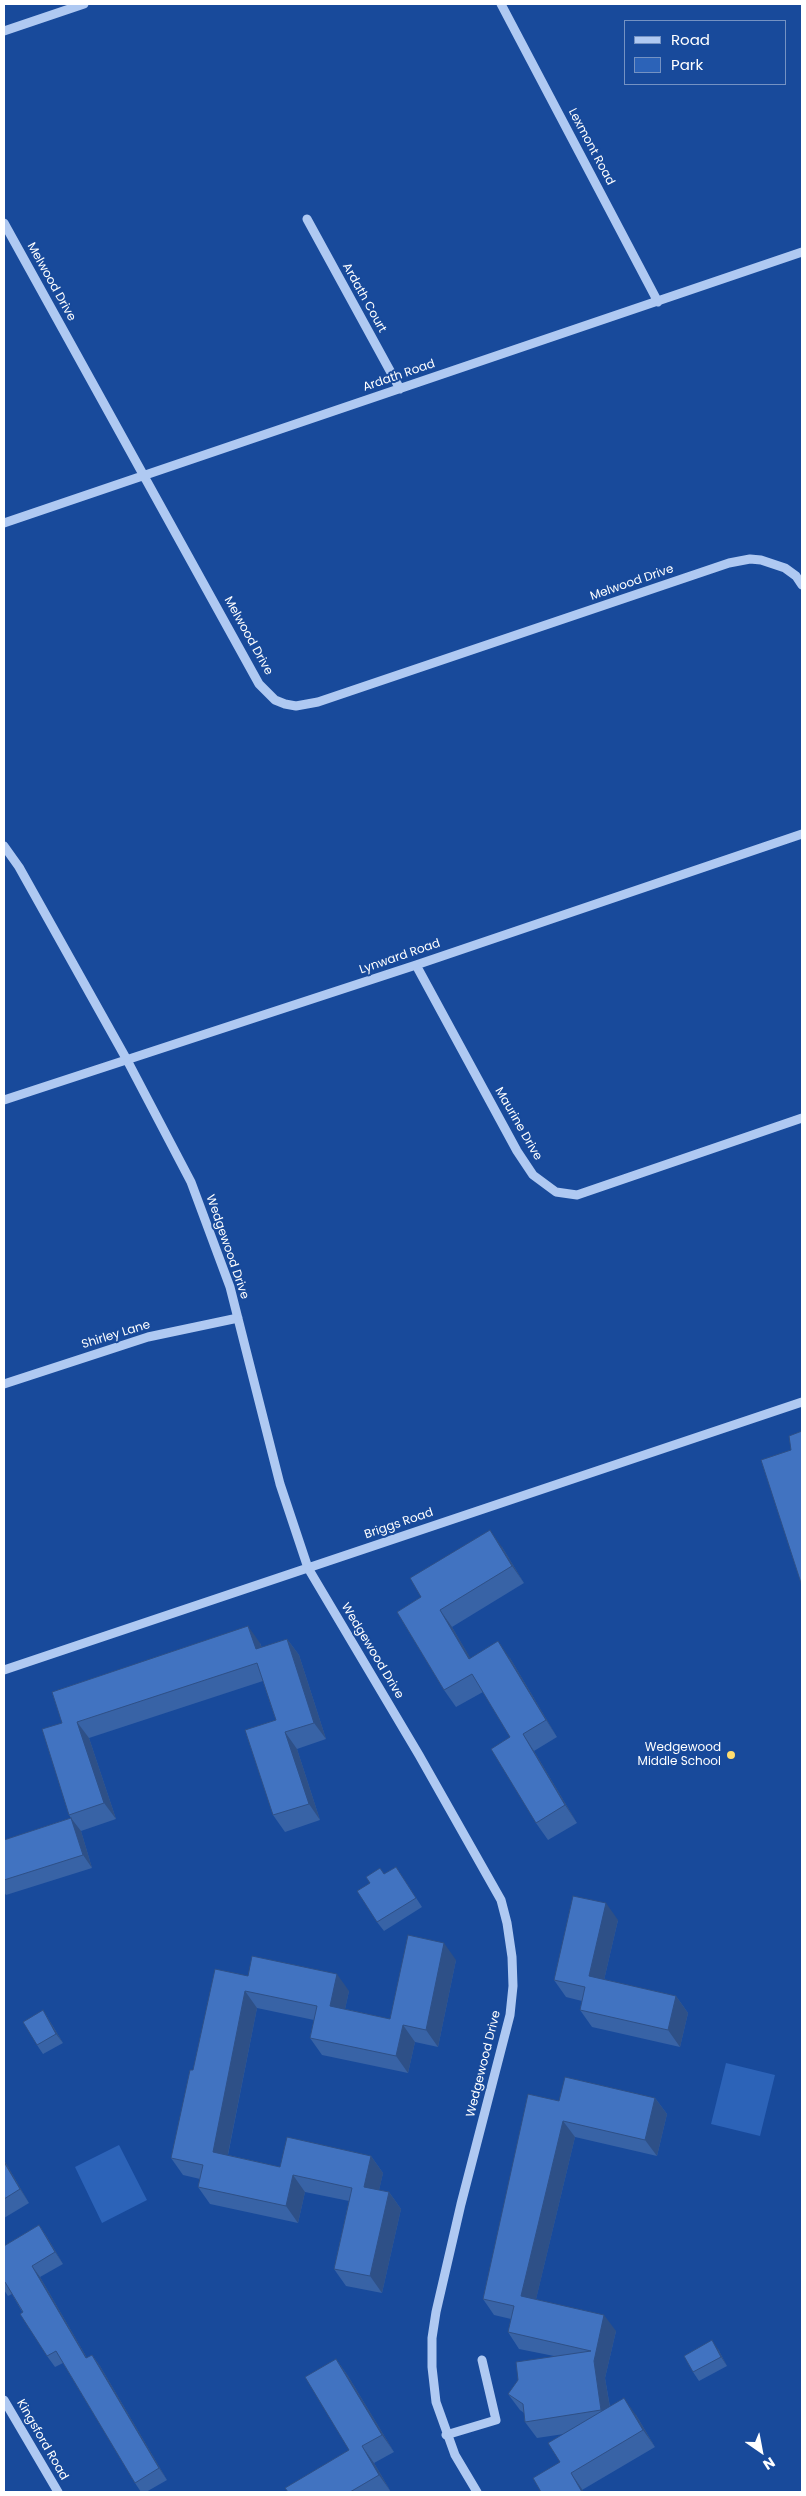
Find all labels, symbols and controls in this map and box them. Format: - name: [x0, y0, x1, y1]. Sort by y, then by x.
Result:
- legend: [624, 20, 786, 85]
- text: Road: [671, 29, 710, 50]
- text: Park: [671, 54, 703, 75]
- street label: Lexmont Road: [565, 106, 617, 188]
- street label: Melwood Drive: [24, 240, 78, 324]
- street label: Ardath Court: [339, 261, 389, 335]
- street label: Ardath Road: [361, 357, 437, 395]
- street label: Melwood Drive: [588, 562, 676, 604]
- street label: Melwood Drive: [221, 594, 275, 678]
- street label: Lynward Road: [358, 936, 442, 978]
- street label: Maurine Drive: [491, 1085, 545, 1163]
- street label: Wedgewood Drive: [202, 1193, 252, 1301]
- street label: Shirley Lane: [80, 1318, 152, 1352]
- street label: Briggs Road: [363, 1506, 435, 1542]
- street label: Wedgewood Drive: [338, 1600, 406, 1702]
- place label: Wedgewood Middle School: [638, 1741, 721, 1769]
- marker: Wedgewood Middle School: [725, 1749, 737, 1761]
- street label: Wedgewood Drive: [464, 2009, 504, 2119]
- street label: Kingsford Road: [13, 2397, 71, 2483]
- north arrow: [736, 2426, 786, 2476]
- text: N: [759, 2452, 779, 2475]

